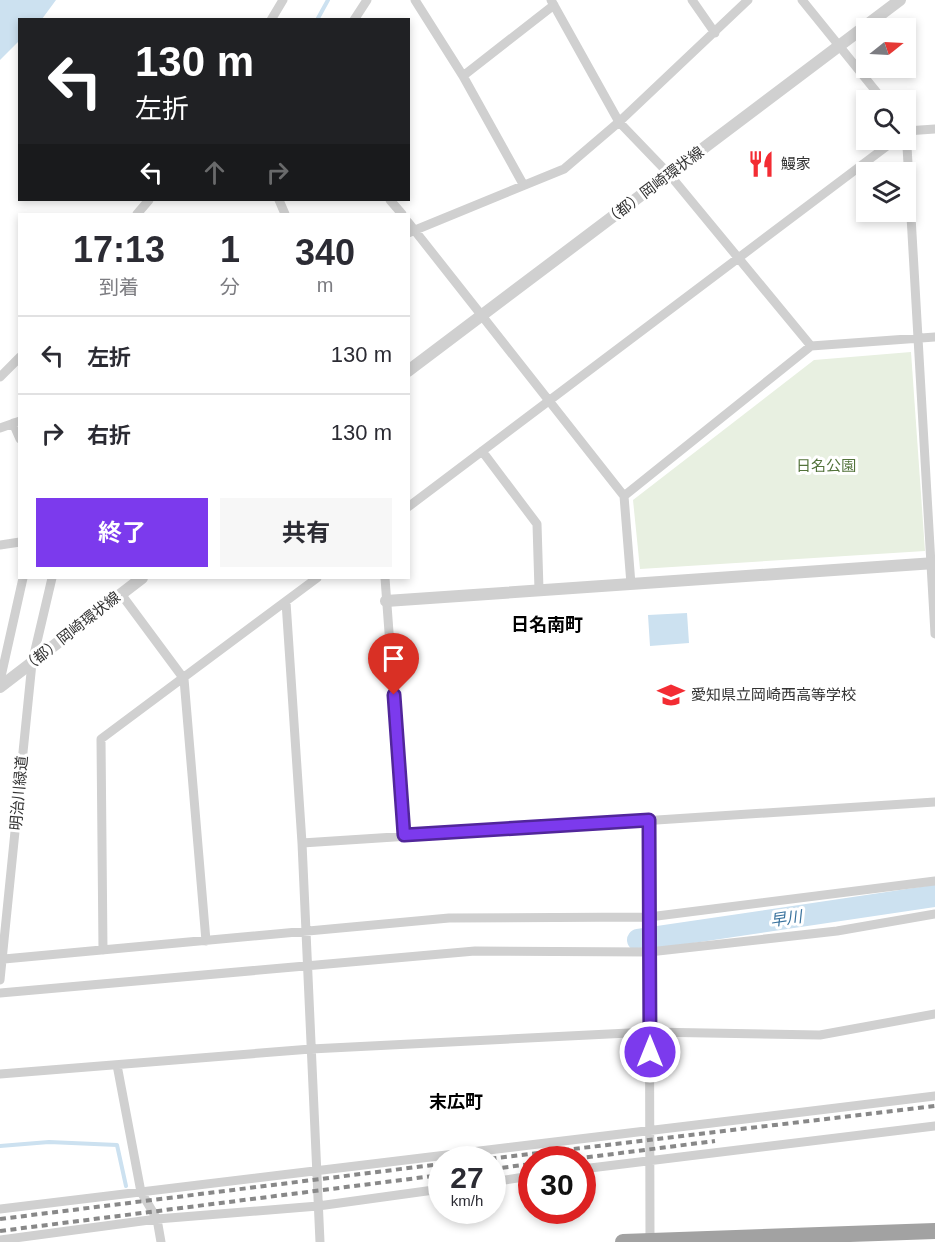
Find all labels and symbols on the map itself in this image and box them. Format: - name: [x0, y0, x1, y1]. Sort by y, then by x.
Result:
- north arrow: [856, 18, 916, 78]
- street label: （都）岡崎環状線: [601, 143, 707, 229]
- restaurant icon: 鰻家: [746, 149, 776, 179]
- place label: 鰻家: [781, 155, 811, 172]
- park label: 日名公園: [796, 457, 856, 474]
- street label: （都）岡崎環状線: [18, 588, 123, 675]
- district label: 日名南町: [511, 615, 583, 635]
- pin: [368, 633, 419, 695]
- school or university icon: 愛知県立岡崎西高等学校: [656, 680, 686, 710]
- place label: 愛知県立岡崎西高等学校: [691, 686, 856, 703]
- street label: 明治川緑道: [7, 755, 30, 831]
- water label: 早川: [769, 908, 805, 929]
- position arrow: [618, 1020, 682, 1084]
- district label: 末広町: [429, 1092, 483, 1112]
- speed limit sign: 30: [518, 1146, 596, 1224]

